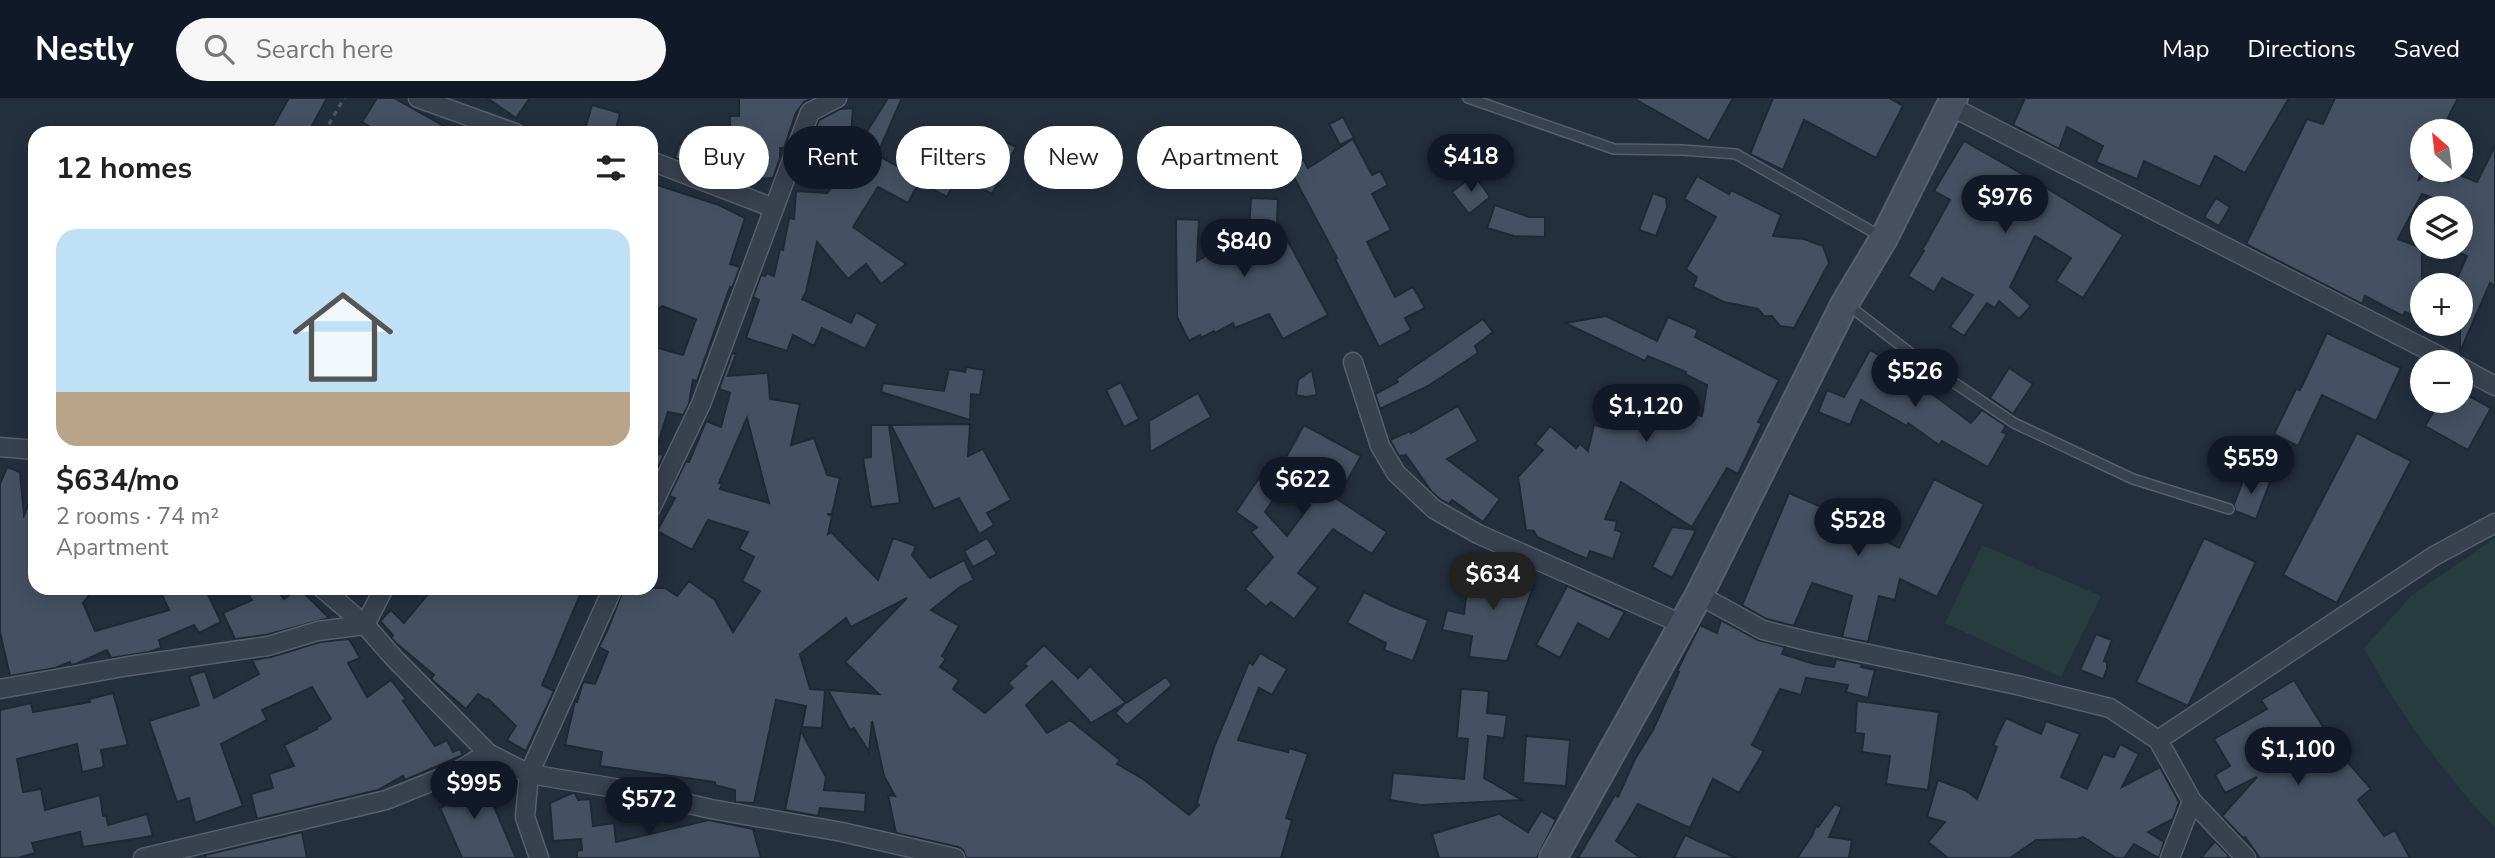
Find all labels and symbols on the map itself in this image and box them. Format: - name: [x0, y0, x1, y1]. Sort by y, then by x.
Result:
- north arrow: [2410, 119, 2473, 182]
- pin: $418: [1430, 134, 1512, 194]
- pin: $976: [1964, 176, 2046, 235]
- pin: $840: [1203, 220, 1285, 279]
- pin: $526: [1874, 350, 1956, 409]
- pin: $1,120: [1589, 384, 1703, 444]
- pin: $559: [2210, 436, 2292, 496]
- pin: $622: [1262, 458, 1344, 517]
- pin: $528: [1817, 498, 1899, 558]
- pin: $634: [1452, 552, 1534, 612]
- pin: $1,100: [2241, 728, 2355, 787]
- pin: $995: [433, 762, 515, 821]
- pin: $572: [608, 778, 690, 837]

